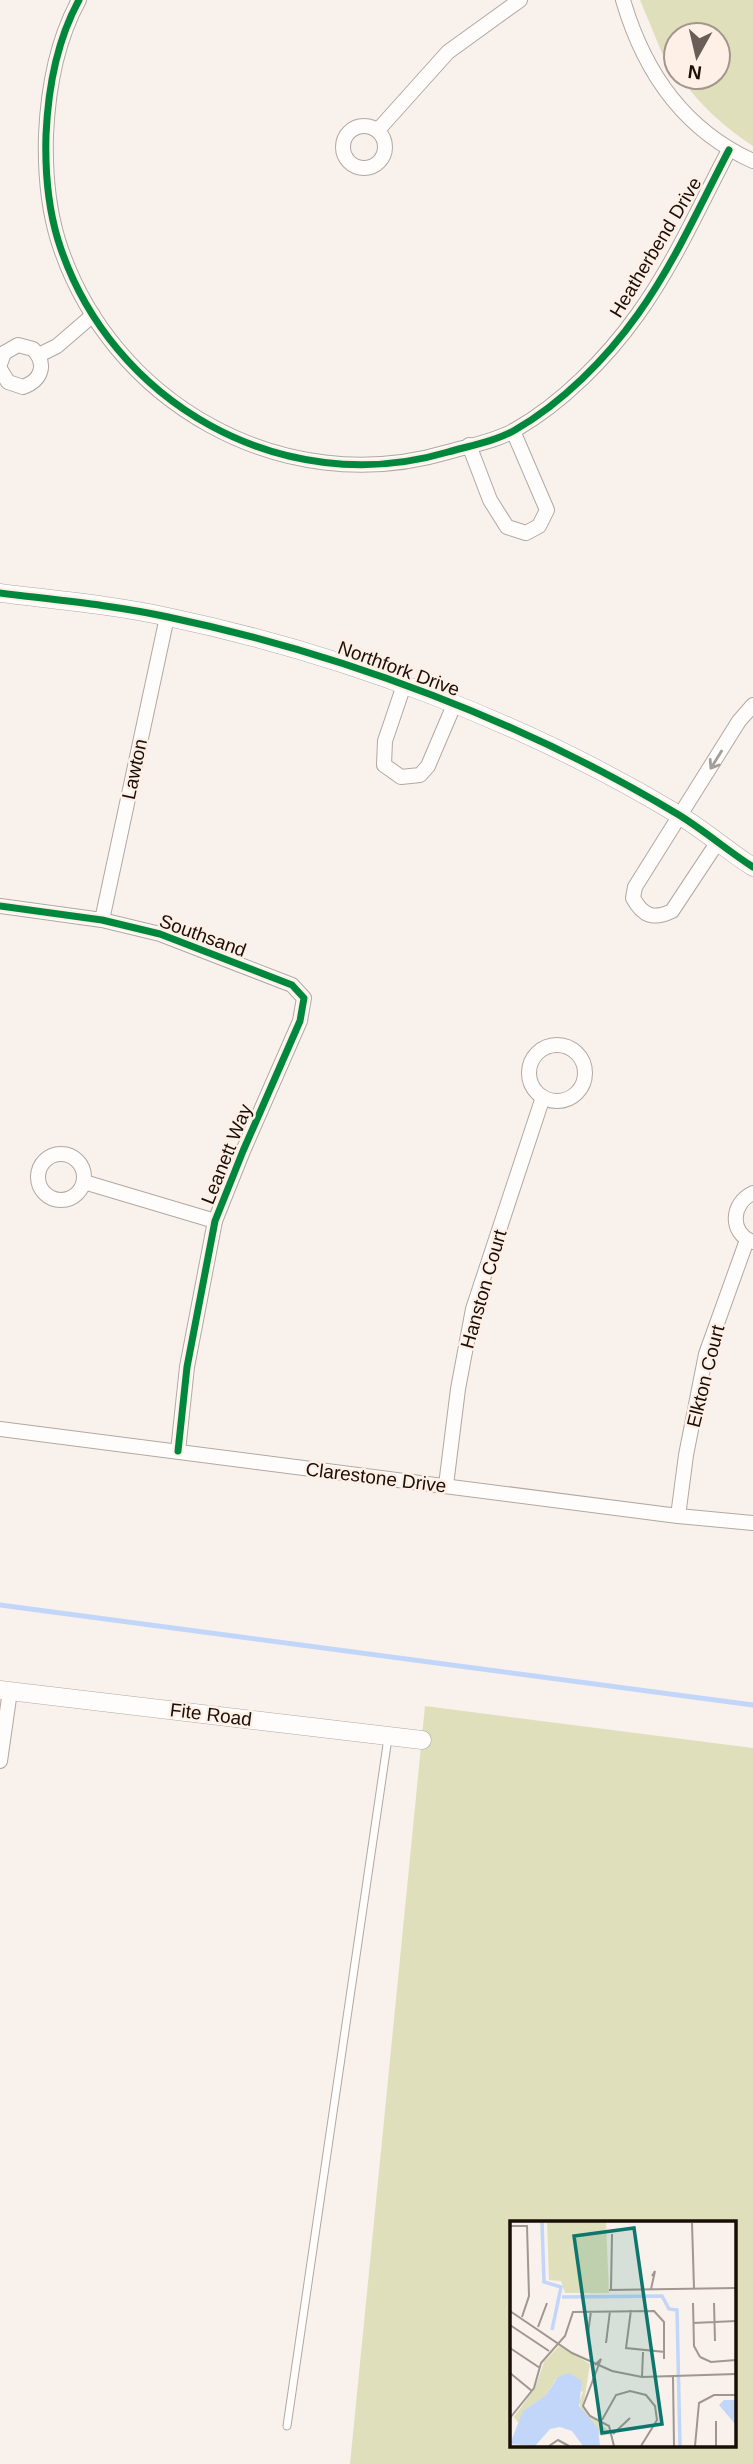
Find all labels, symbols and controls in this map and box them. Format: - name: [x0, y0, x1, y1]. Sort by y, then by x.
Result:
- north arrow: [662, 21, 732, 91]
- text: N: [686, 61, 703, 84]
- street label: Heatherbend Drive: [605, 173, 705, 321]
- street label: Northfork Drive: [335, 637, 462, 700]
- street label: Lawton: [118, 737, 151, 801]
- one-way arrow: [709, 750, 724, 769]
- street label: Southsand: [157, 910, 249, 961]
- street label: Leanett Way: [197, 1101, 256, 1207]
- street label: Hanston Court: [457, 1227, 511, 1351]
- street label: Elkton Court: [683, 1322, 728, 1429]
- street label: Clarestone Drive: [304, 1458, 447, 1497]
- street label: Fite Road: [169, 1699, 253, 1730]
- inset map: [510, 2221, 736, 2446]

